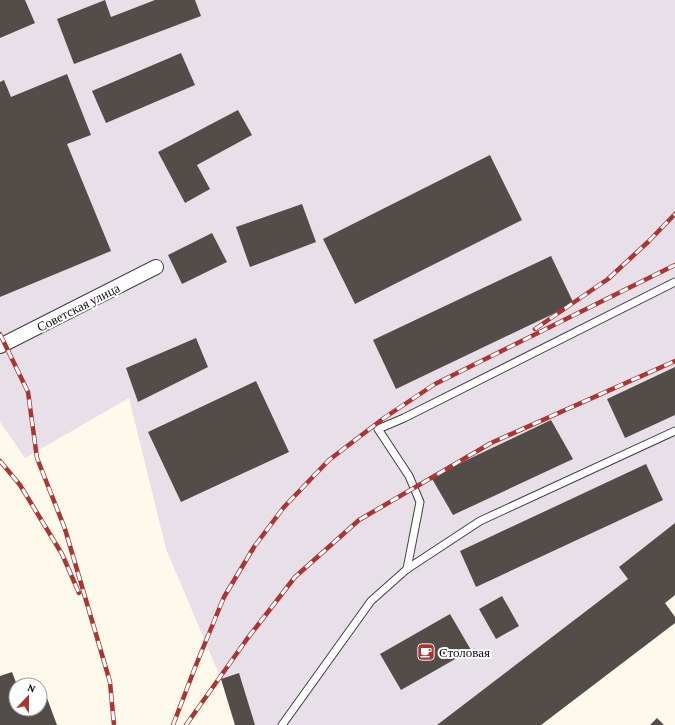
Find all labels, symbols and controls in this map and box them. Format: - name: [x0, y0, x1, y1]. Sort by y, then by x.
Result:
- street label: Советская улица: [34, 280, 122, 335]
- cafe icon: Столовая: [416, 642, 436, 662]
- place label: Столовая: [439, 645, 490, 660]
- north arrow: [8, 677, 48, 717]
- text: N: [26, 681, 38, 695]

